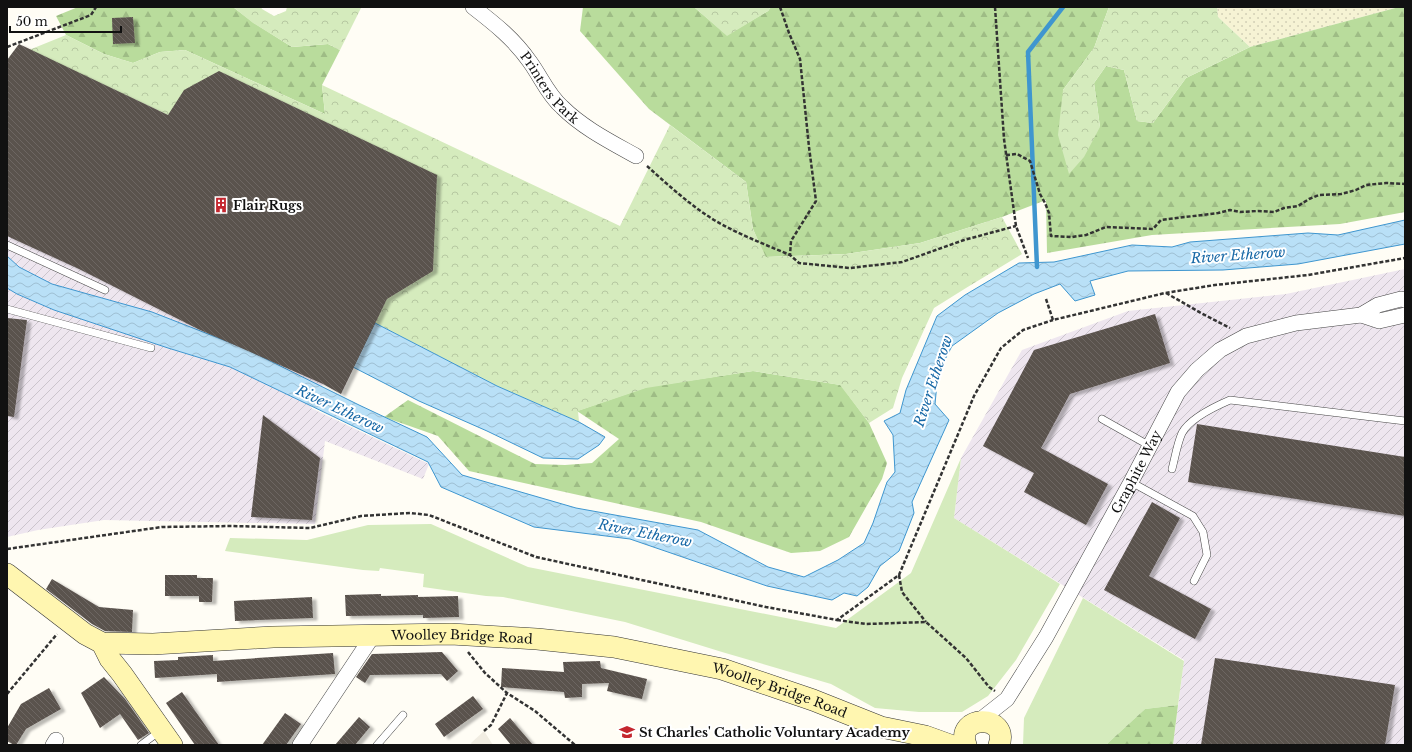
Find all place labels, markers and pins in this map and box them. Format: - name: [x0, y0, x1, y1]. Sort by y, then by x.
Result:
- building icon: Flair Rugs: [212, 196, 230, 214]
- place label: Flair Rugs: [233, 197, 302, 214]
- school or university icon: St Charles' Catholic Voluntary Academy: [618, 723, 636, 741]
- place label: St Charles' Catholic Voluntary Academy: [639, 724, 910, 741]

